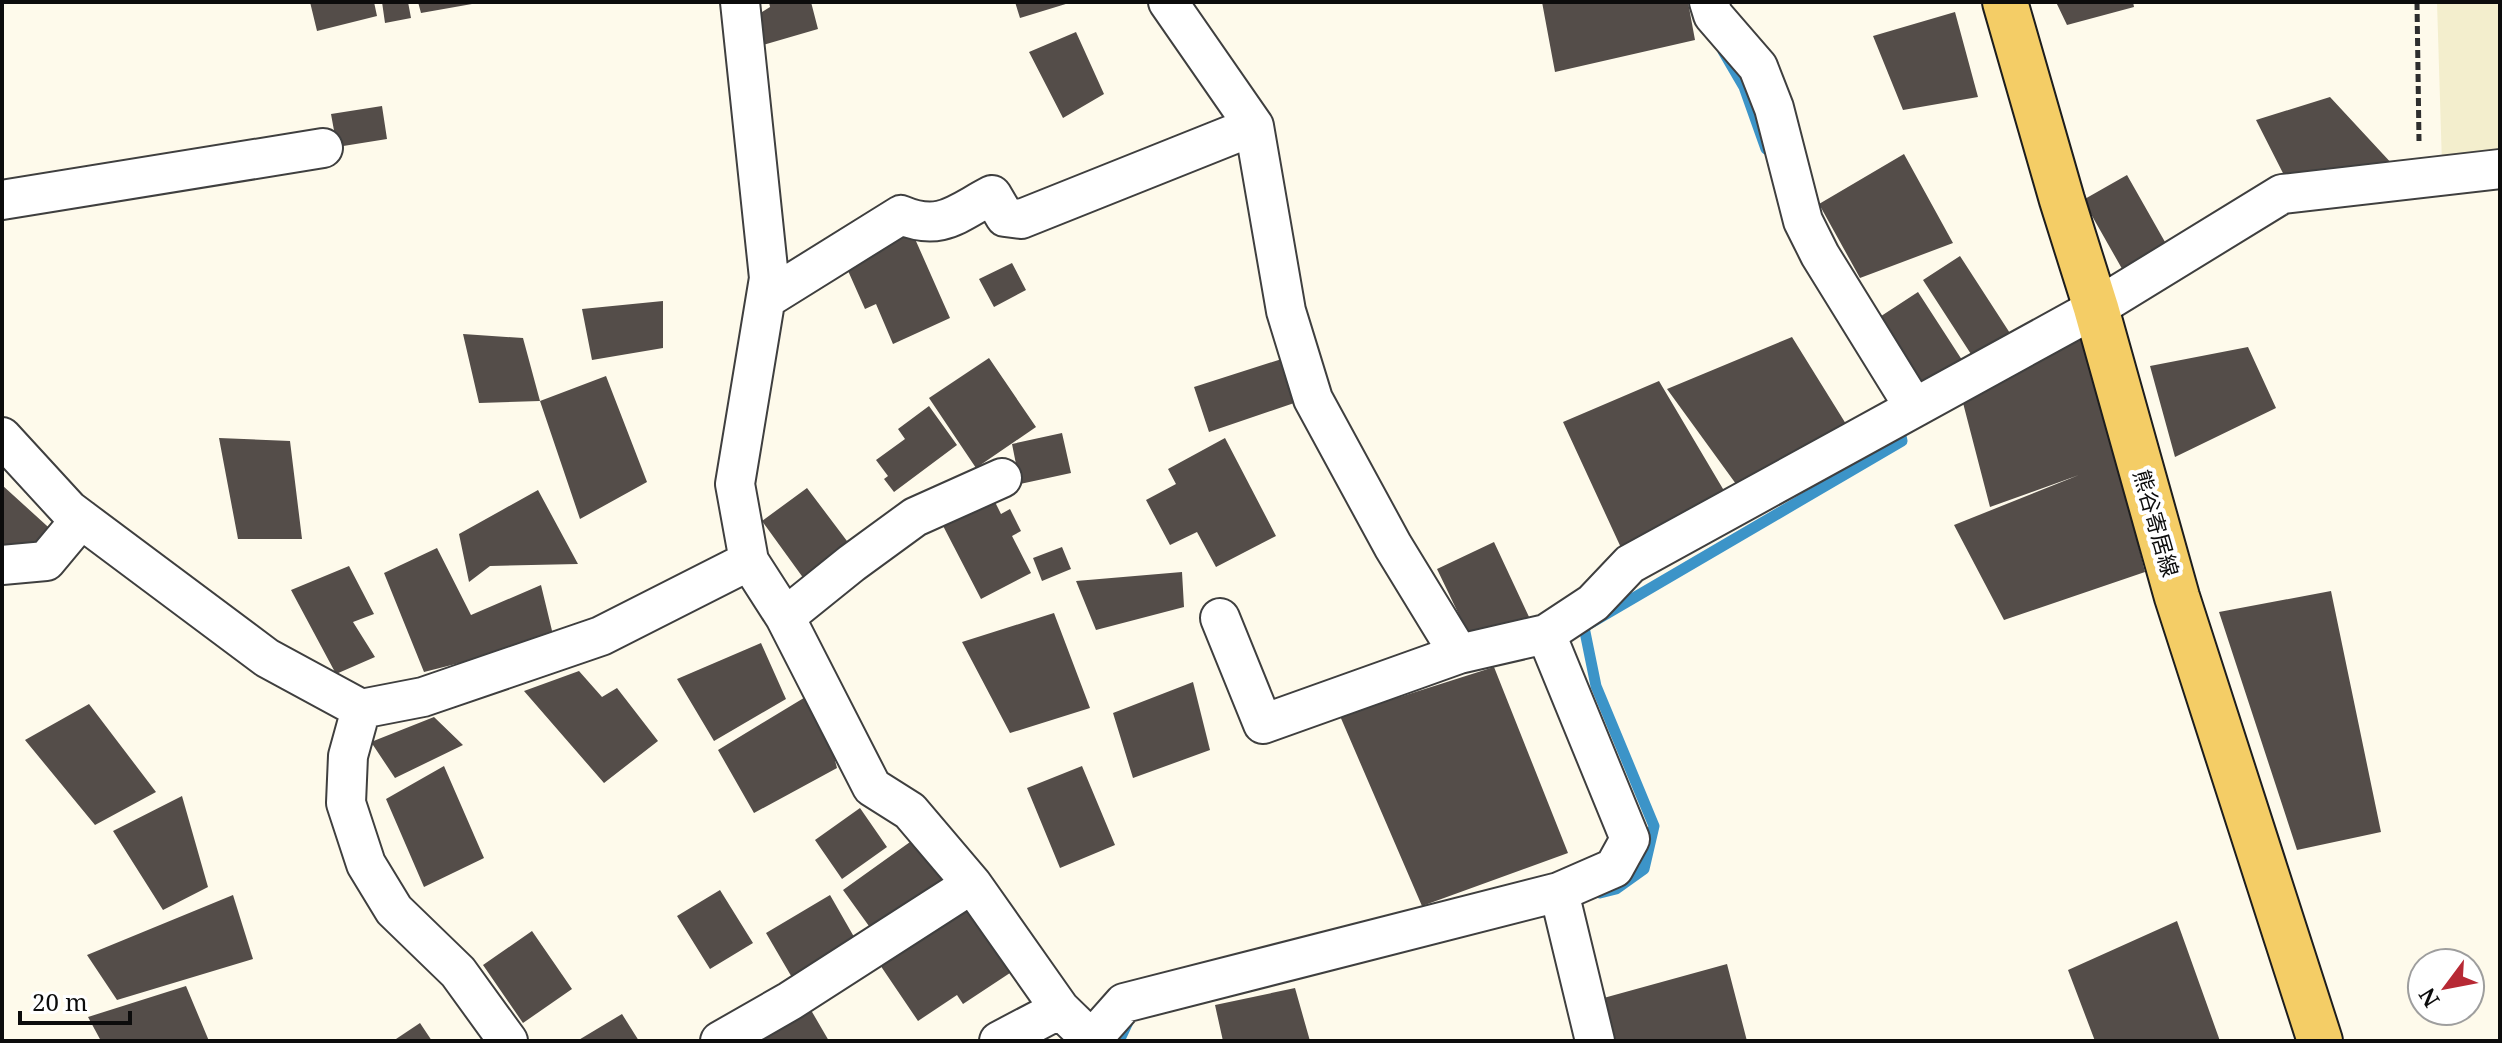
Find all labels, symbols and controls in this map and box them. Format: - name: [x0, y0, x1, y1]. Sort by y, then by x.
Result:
- street label: 熊谷寄居線: [2127, 466, 2187, 580]
- north arrow: [2406, 947, 2486, 1027]
- scale bar: [20, 975, 130, 1025]
- text: N: [2411, 983, 2446, 1013]
- text: 20 m: [32, 985, 88, 1018]

